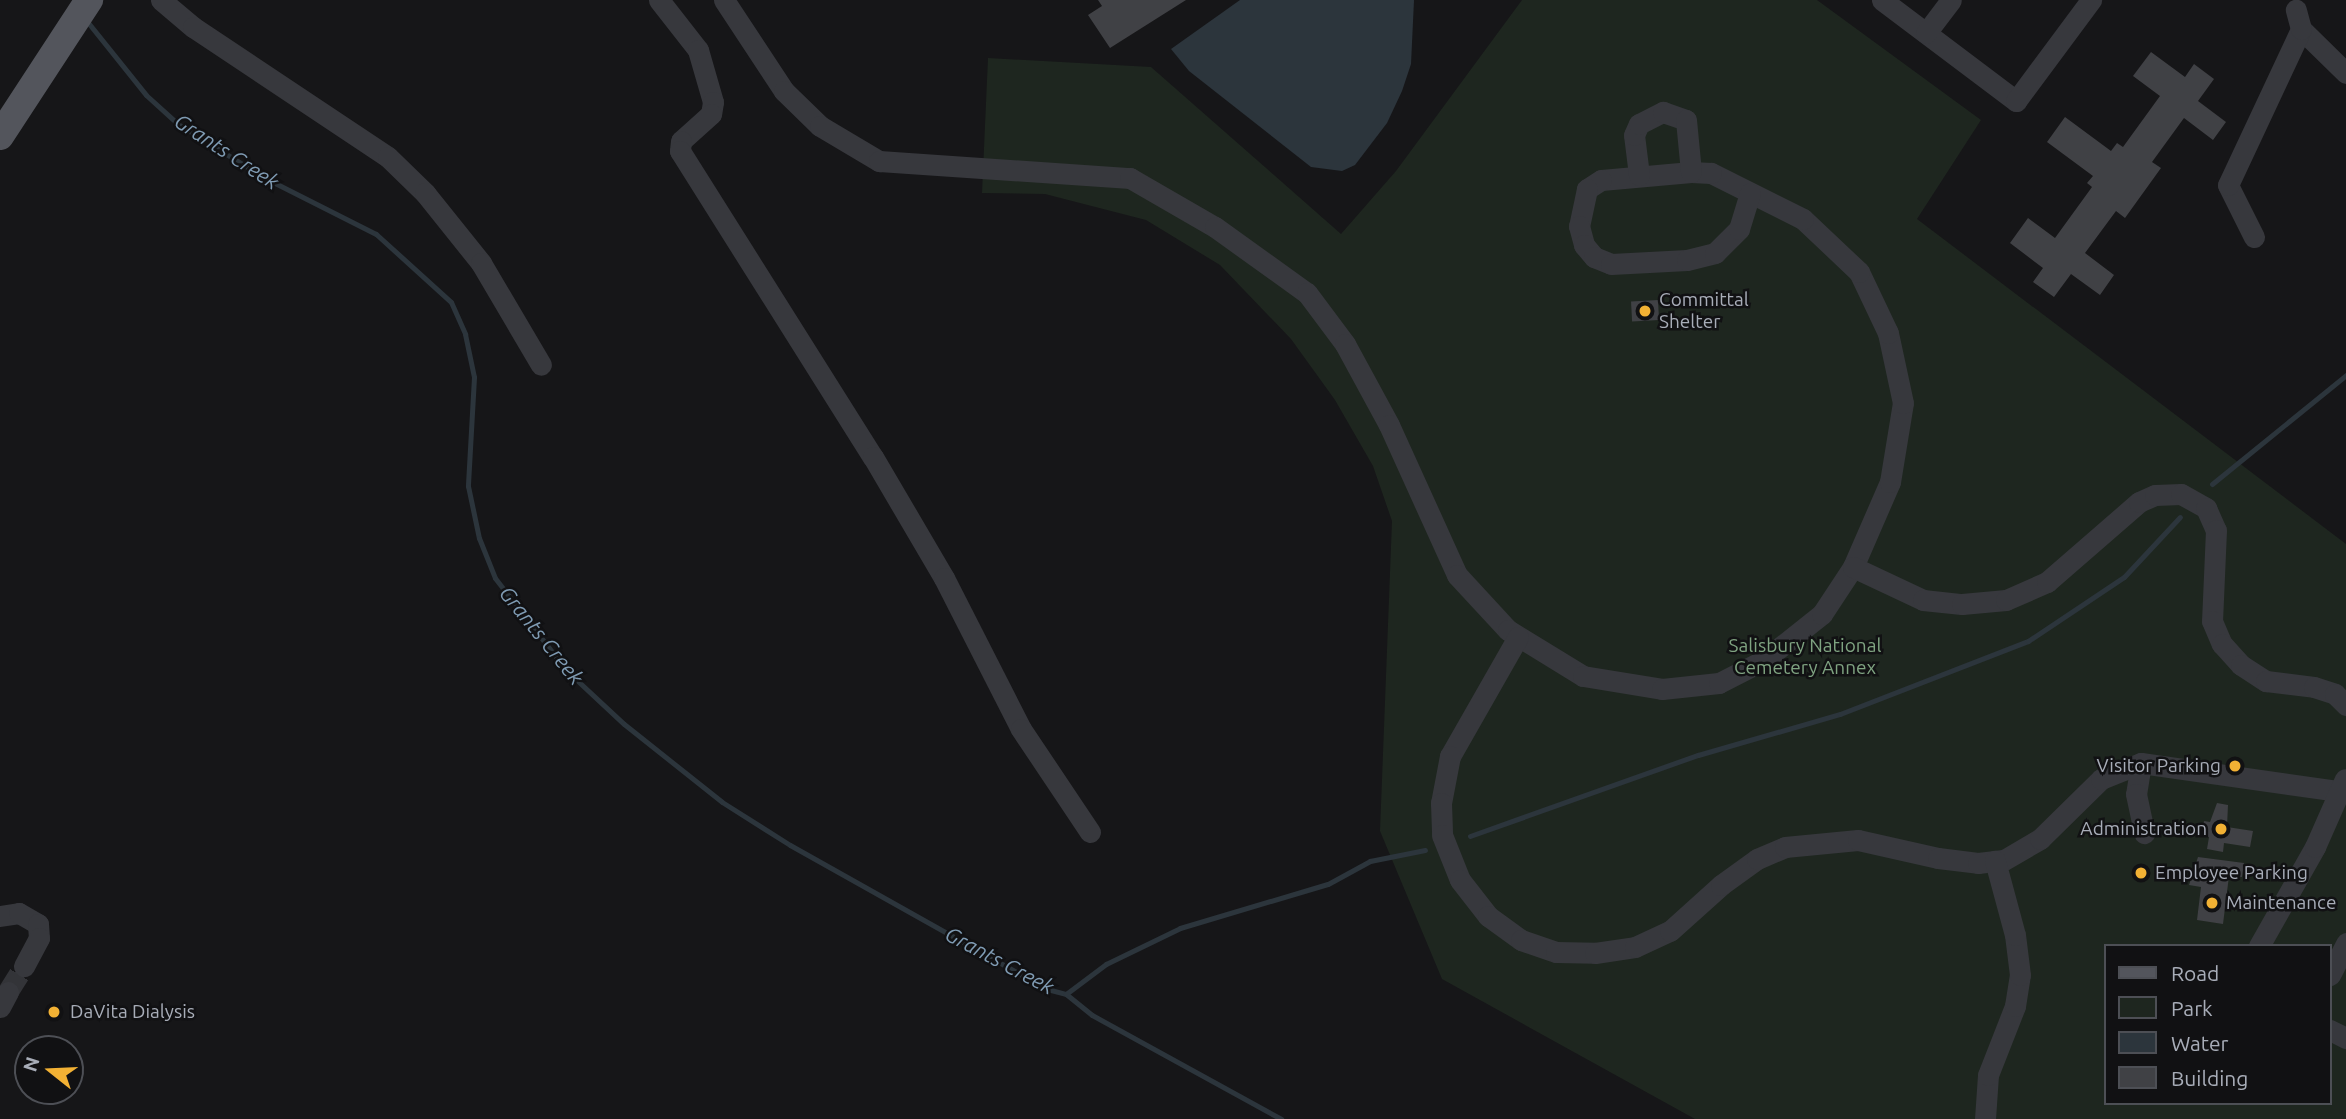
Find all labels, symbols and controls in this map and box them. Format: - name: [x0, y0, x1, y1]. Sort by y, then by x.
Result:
- water label: Grants Creek: [170, 108, 284, 194]
- place label: Committal Shelter: [1659, 289, 1749, 333]
- marker: Committal Shelter: [1637, 303, 1653, 319]
- water label: Grants Creek: [494, 580, 590, 690]
- park label: Salisbury National Cemetery Annex: [1729, 635, 1881, 679]
- place label: Visitor Parking: [2097, 755, 2221, 777]
- marker: Visitor Parking: [2227, 758, 2243, 774]
- place label: Administration: [2080, 818, 2207, 840]
- marker: Administration: [2213, 821, 2229, 837]
- place label: Employee Parking: [2155, 862, 2308, 884]
- marker: Employee Parking: [2133, 865, 2149, 881]
- place label: Maintenance: [2226, 892, 2336, 914]
- marker: Maintenance: [2204, 895, 2220, 911]
- water label: Grants Creek: [941, 921, 1059, 999]
- legend: [2104, 944, 2332, 1105]
- text: Road: [2171, 961, 2219, 985]
- text: Park: [2171, 996, 2213, 1020]
- place label: DaVita Dialysis: [70, 1001, 195, 1023]
- marker: DaVita Dialysis: [44, 1002, 64, 1022]
- text: Water: [2171, 1031, 2229, 1055]
- north arrow: [14, 1035, 84, 1105]
- text: N: [18, 1054, 44, 1074]
- text: Building: [2171, 1066, 2248, 1090]

